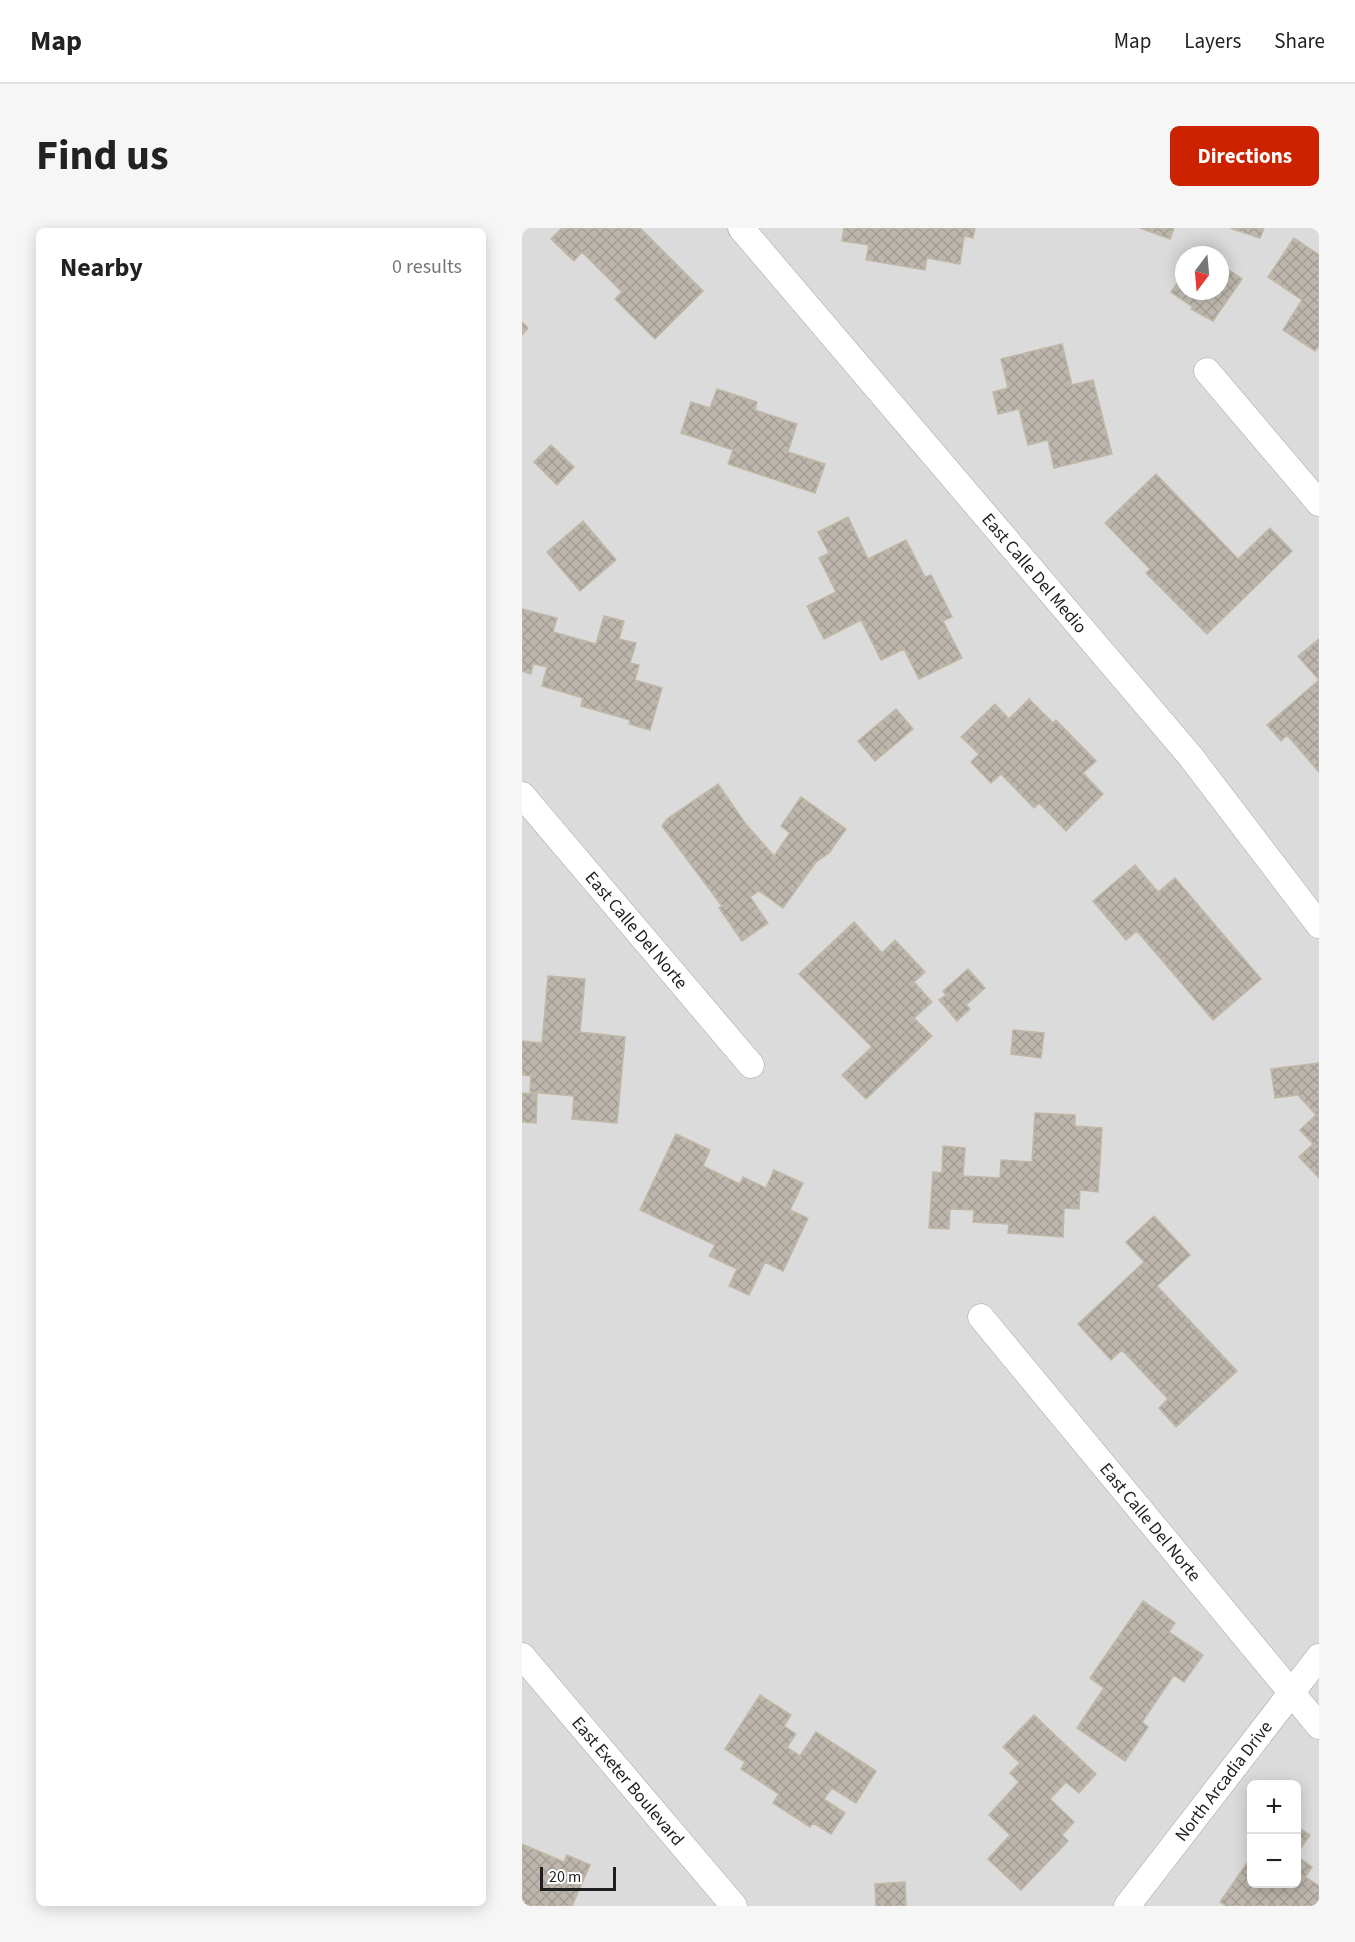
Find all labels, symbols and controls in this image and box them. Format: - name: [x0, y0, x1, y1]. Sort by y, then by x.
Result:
- text: Map: [30, 21, 82, 61]
- text: Map: [1114, 26, 1151, 56]
- text: Layers: [1184, 26, 1241, 56]
- text: Share: [1274, 26, 1325, 56]
- text: Find us: [36, 126, 169, 186]
- button: Directions: [1170, 126, 1319, 186]
- north arrow: [1175, 246, 1229, 300]
- text: Nearby: [60, 249, 143, 286]
- text: 0 results: [392, 253, 462, 281]
- street label: East Calle Del Medio: [976, 508, 1093, 639]
- street label: East Calle Del Norte: [579, 866, 693, 995]
- street label: East Calle Del Norte: [1094, 1458, 1207, 1587]
- street label: East Exeter Boulevard: [566, 1711, 690, 1851]
- street label: North Arcadia Drive: [1169, 1716, 1278, 1847]
- map controls: [1247, 1780, 1301, 1888]
- button: +: [1247, 1780, 1301, 1834]
- button: −: [1247, 1834, 1301, 1888]
- scale bar: [540, 1864, 616, 1892]
- text: 20 m: [549, 1866, 581, 1888]

